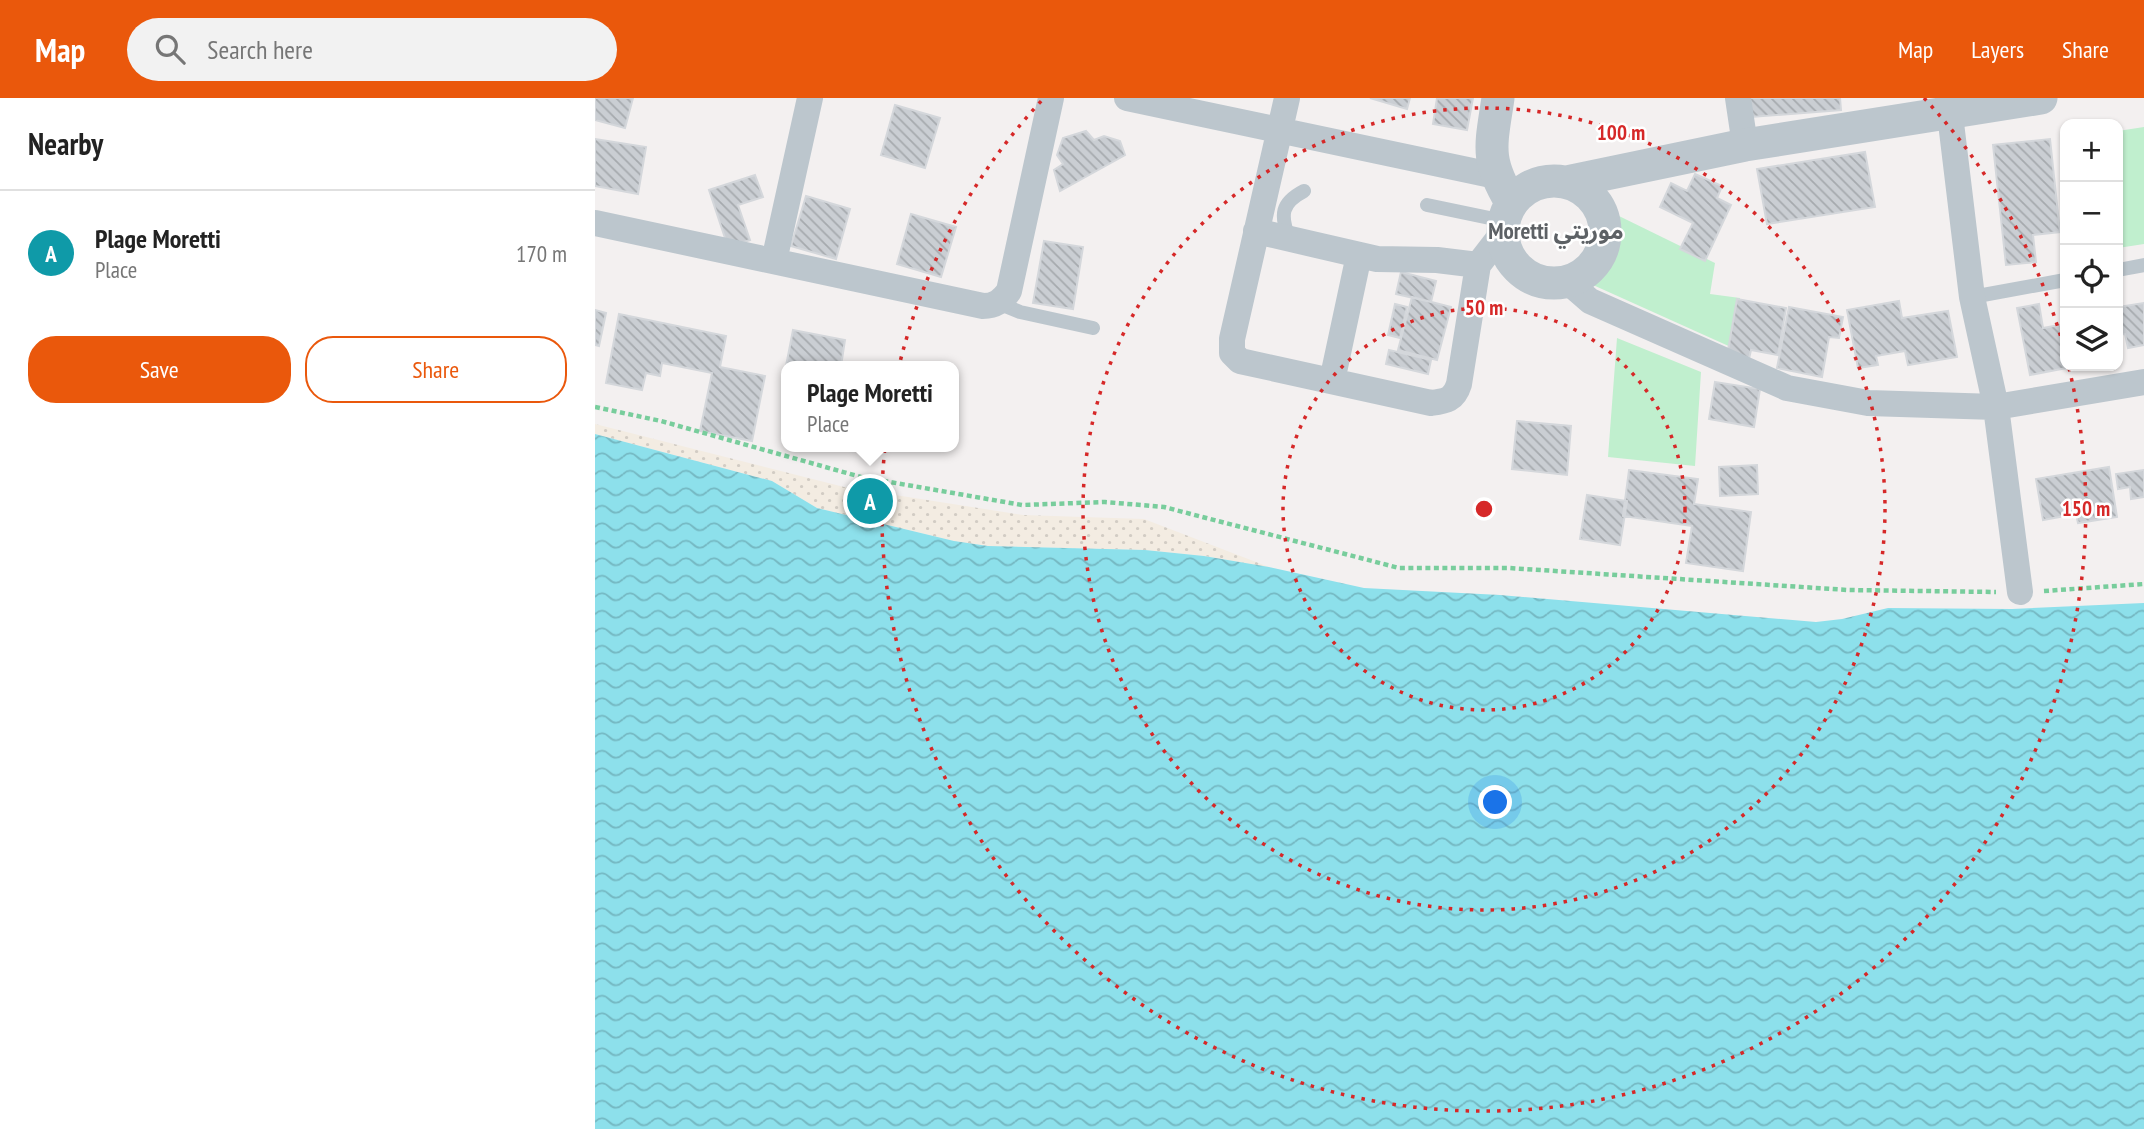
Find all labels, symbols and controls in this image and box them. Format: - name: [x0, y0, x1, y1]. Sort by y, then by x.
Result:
- search box: [127, 18, 617, 81]
- text: Map: [35, 28, 85, 71]
- icon: search: [151, 30, 189, 68]
- text: Search here: [207, 33, 313, 66]
- text: Map: [1898, 34, 1933, 65]
- text: Layers: [1971, 34, 2024, 65]
- text: Share: [2062, 34, 2109, 65]
- text: 100 m: [1597, 119, 1645, 146]
- map controls: [2060, 119, 2123, 371]
- button: +: [2060, 119, 2123, 182]
- text: Nearby: [28, 124, 103, 163]
- button: −: [2060, 182, 2123, 245]
- district label: Moretti موريتي: [1488, 216, 1624, 249]
- text: Plage Moretti: [95, 222, 221, 255]
- text: A: [45, 239, 57, 268]
- text: 170 m: [516, 239, 567, 268]
- button: locate: [2060, 245, 2123, 308]
- text: Place: [95, 255, 137, 284]
- text: 50 m: [1465, 294, 1503, 321]
- button: layers: [2060, 308, 2123, 371]
- button: Save: [28, 336, 291, 403]
- button: Share: [305, 336, 567, 403]
- popup: [781, 361, 959, 452]
- text: Plage Moretti: [807, 376, 933, 409]
- text: Place: [807, 409, 849, 438]
- pin: A: [847, 475, 893, 527]
- text: 150 m: [2062, 495, 2110, 522]
- centre of rings: [1472, 497, 1496, 521]
- your location: [1478, 785, 1512, 819]

